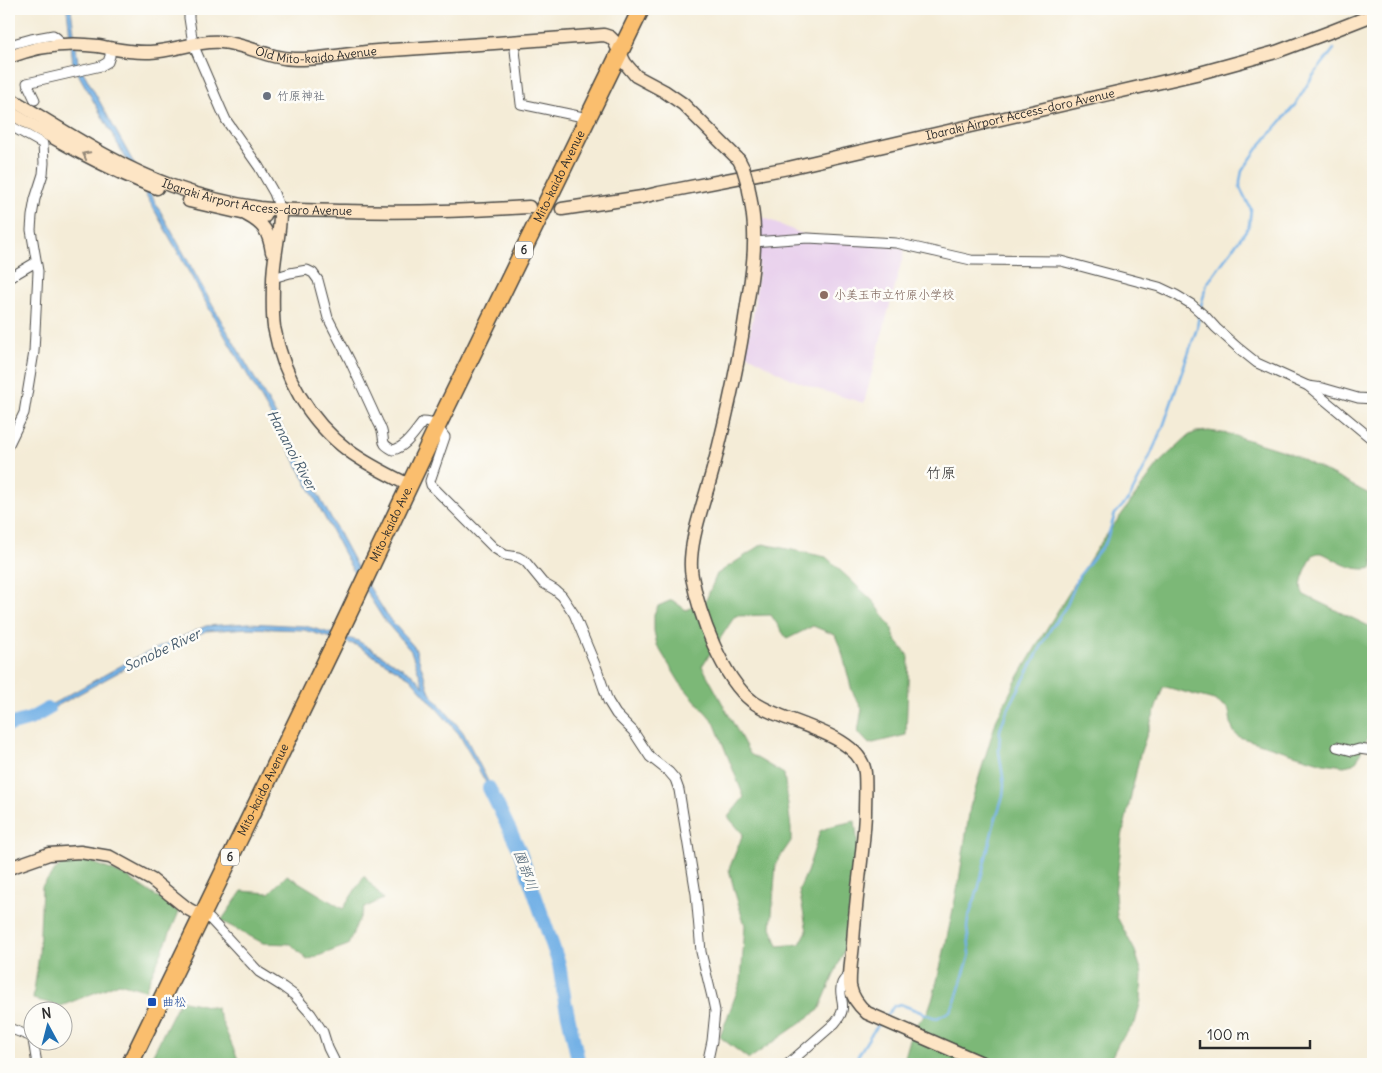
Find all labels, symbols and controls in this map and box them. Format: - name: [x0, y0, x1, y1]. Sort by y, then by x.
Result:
- street label: Old Mito-kaido Avenue: [253, 43, 377, 66]
- street label: Ibaraki Airport Access-doro Avenue: [924, 85, 1116, 143]
- place label: 竹原神社: [277, 88, 325, 103]
- marker: 竹原神社: [261, 90, 273, 102]
- street label: Mito-kaido Avenue: [530, 128, 588, 225]
- one-way arrow: [82, 151, 91, 161]
- street label: Ibaraki Airport Access-doro Avenue: [160, 175, 352, 218]
- road number: 6: [515, 242, 533, 258]
- place label: 小美玉市立竹原小学校: [834, 287, 954, 302]
- marker: 小美玉市立竹原小学校: [818, 289, 830, 301]
- water label: Hananoi River: [263, 407, 322, 495]
- district label: 竹原: [926, 463, 956, 482]
- street label: Mito-kaido Ave.: [366, 483, 415, 564]
- water label: Sonobe River: [121, 623, 205, 676]
- street label: Mito-kaido Avenue: [234, 741, 292, 838]
- water label: 園部川: [510, 847, 542, 893]
- road number: 6: [221, 849, 239, 866]
- place label: 曲松: [162, 994, 186, 1009]
- marker: 曲松: [146, 996, 158, 1008]
- north arrow: [22, 1000, 72, 1050]
- text: N: [41, 1004, 52, 1023]
- scale bar: [1200, 1018, 1310, 1050]
- text: 100 m: [1207, 1025, 1249, 1044]

